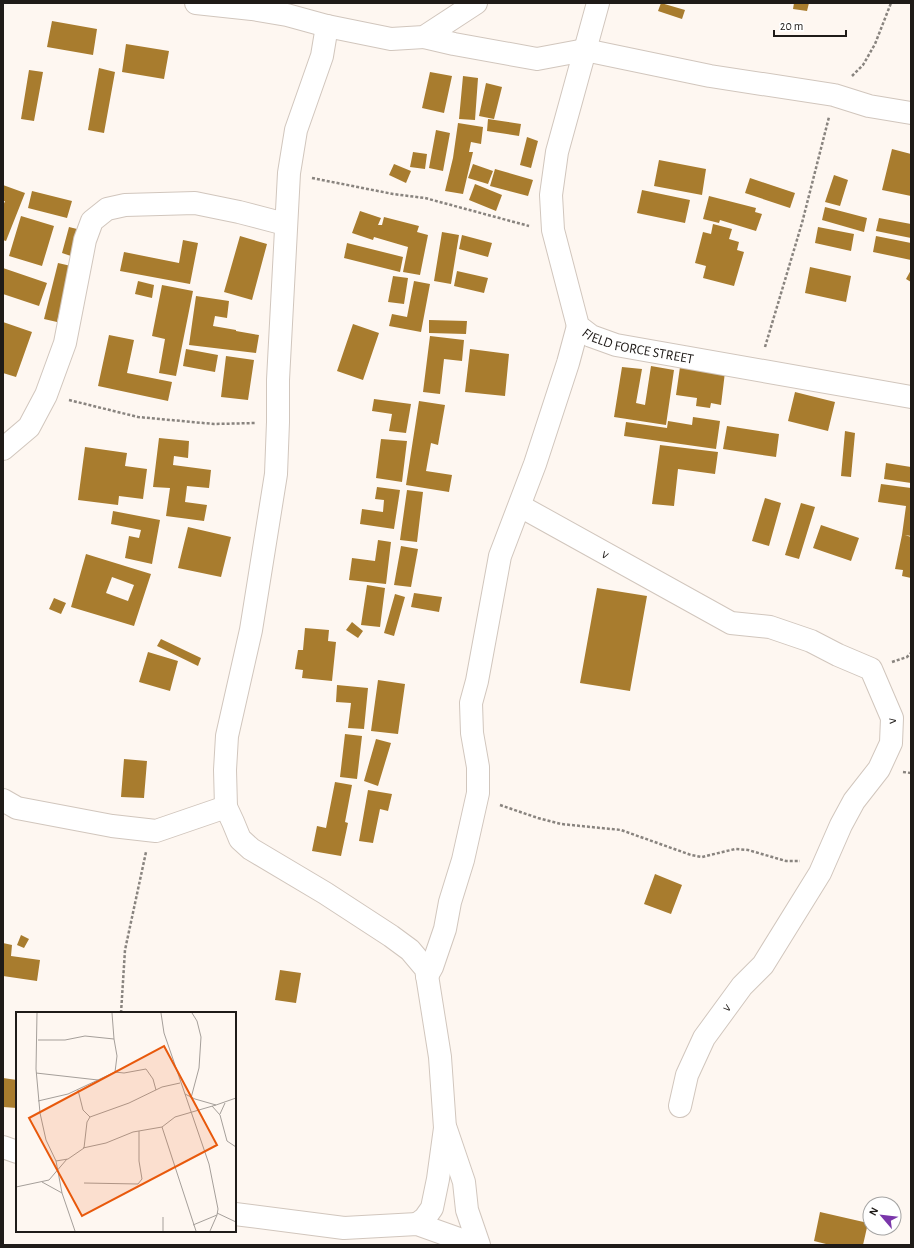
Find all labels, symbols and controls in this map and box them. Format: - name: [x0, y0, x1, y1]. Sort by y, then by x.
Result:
- scale bar: [774, 12, 846, 38]
- text: 20 m: [780, 20, 803, 32]
- street label: FIELD FORCE STREET: [579, 326, 695, 367]
- street label: v: [599, 547, 611, 562]
- street label: v: [885, 717, 899, 725]
- street label: v: [719, 1001, 734, 1014]
- inset map: [16, 1012, 236, 1232]
- north arrow: [862, 1196, 902, 1236]
- text: N: [867, 1206, 880, 1218]

